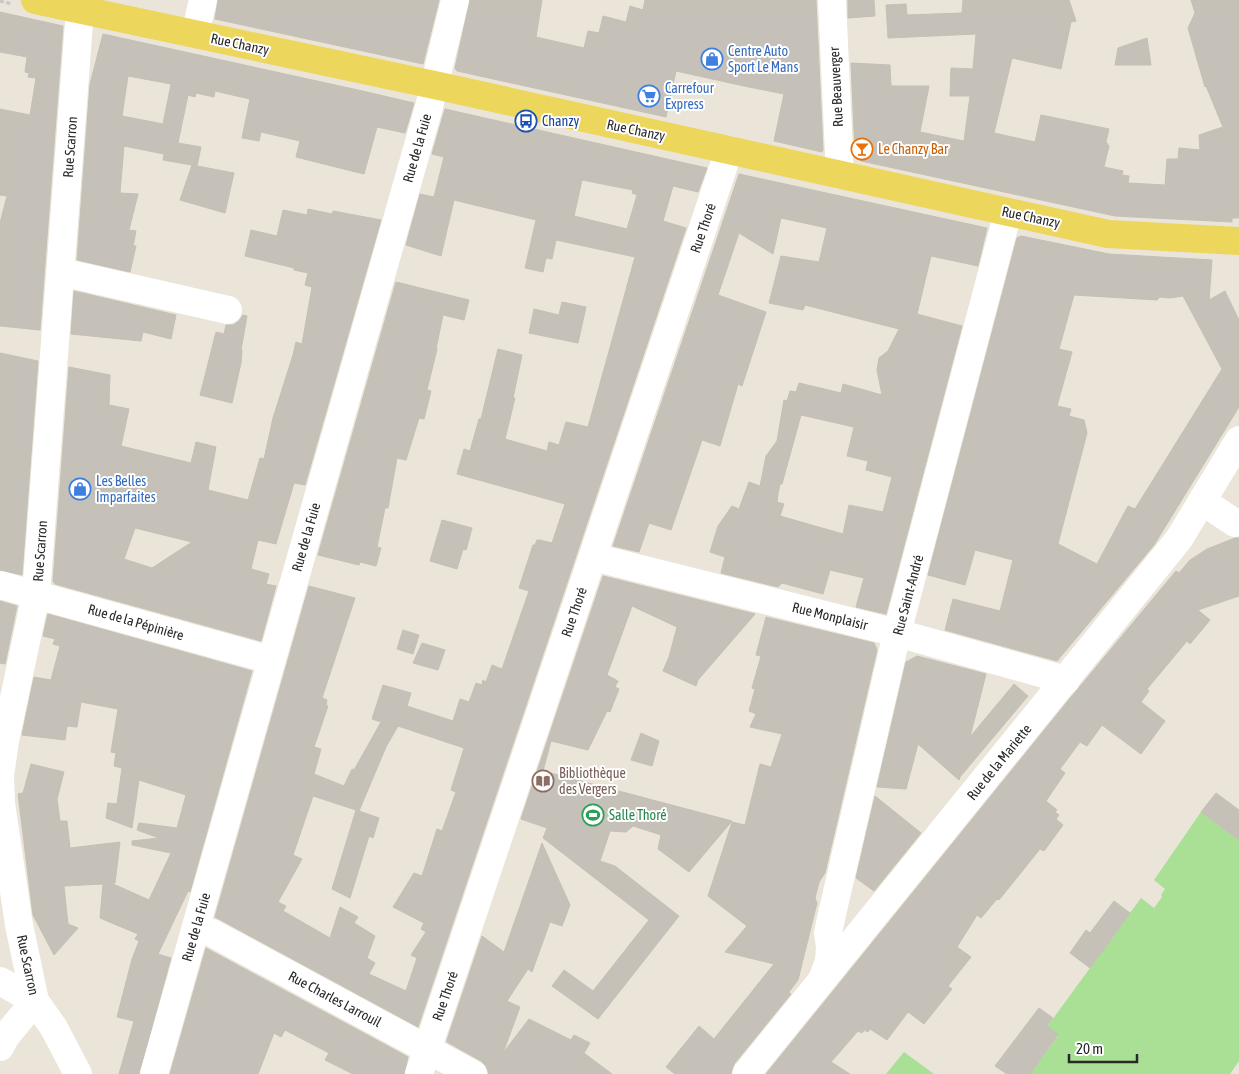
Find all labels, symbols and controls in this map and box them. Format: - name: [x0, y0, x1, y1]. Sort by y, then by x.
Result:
- street label: Rue Chanzy: [209, 30, 271, 58]
- place label: Centre Auto Sport Le Mans: [728, 43, 798, 75]
- street label: Rue Beauverger: [826, 46, 846, 127]
- shop icon: Centre Auto Sport Le Mans: [700, 47, 724, 71]
- place label: Carrefour Express: [665, 80, 715, 112]
- supermarket icon: Carrefour Express: [637, 84, 661, 108]
- bus stop icon: Chanzy: [514, 109, 538, 133]
- street label: Rue de la Fuie: [400, 112, 434, 184]
- place label: Chanzy: [542, 113, 579, 129]
- street label: Rue Scarron: [60, 116, 80, 178]
- street label: Rue Chanzy: [605, 116, 667, 144]
- bar icon: Le Chanzy Bar: [850, 137, 874, 161]
- place label: Le Chanzy Bar: [878, 141, 949, 157]
- street label: Rue Thoré: [687, 201, 719, 255]
- street label: Rue Chanzy: [1000, 203, 1062, 231]
- place label: Les Belles Imparfaites: [96, 473, 156, 505]
- shop icon: Les Belles Imparfaites: [68, 477, 92, 501]
- street label: Rue de la Fuie: [289, 501, 323, 573]
- street label: Rue Scarron: [30, 520, 50, 582]
- street label: Rue Saint-André: [890, 553, 926, 637]
- street label: Rue Thoré: [558, 585, 590, 639]
- street label: Rue Monplaisir: [791, 599, 870, 633]
- street label: Rue de la Pépinière: [86, 601, 186, 643]
- street label: Rue de la Mariette: [964, 721, 1034, 803]
- place label: Bibliothèque des Vergers: [559, 765, 626, 797]
- library icon: Bibliothèque des Vergers: [531, 769, 555, 793]
- sports icon: Salle Thoré: [581, 803, 605, 827]
- place label: Salle Thoré: [609, 807, 667, 823]
- street label: Rue de la Fuie: [179, 891, 213, 963]
- street label: Rue Scarron: [14, 933, 42, 997]
- street label: Rue Charles Larrouil: [286, 968, 384, 1030]
- street label: Rue Thoré: [429, 969, 461, 1023]
- scale bar: [1069, 1032, 1136, 1064]
- text: 20 m: [1076, 1040, 1103, 1057]

